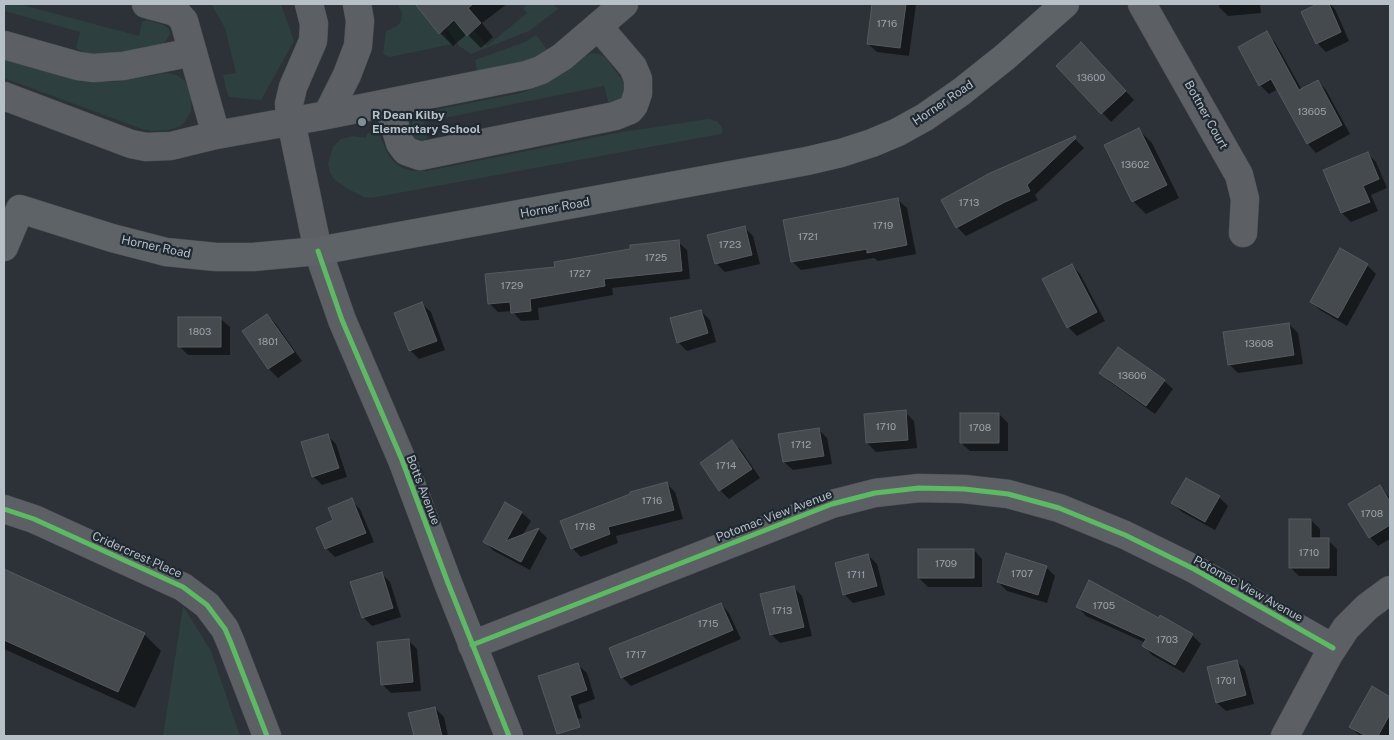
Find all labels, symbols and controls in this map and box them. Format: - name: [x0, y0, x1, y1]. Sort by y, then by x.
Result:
- house number: 1716: [877, 18, 897, 30]
- house number: 13600: [1077, 72, 1105, 84]
- street label: Horner Road: [910, 77, 976, 129]
- street label: Bottner Court: [1181, 78, 1231, 152]
- house number: 13605: [1298, 106, 1326, 118]
- place label: R Dean Kilby Elementary School: [372, 108, 481, 136]
- marker: R Dean Kilby Elementary School: [356, 116, 368, 128]
- house number: 13602: [1121, 159, 1149, 171]
- street label: Horner Road: [519, 195, 591, 221]
- house number: 1713: [959, 197, 979, 209]
- house number: 1719: [873, 220, 893, 232]
- house number: 1721: [798, 231, 818, 243]
- street label: Horner Road: [120, 233, 192, 261]
- house number: 1723: [719, 239, 741, 251]
- house number: 1725: [645, 252, 667, 264]
- house number: 1727: [569, 268, 591, 280]
- house number: 1729: [501, 280, 523, 292]
- house number: 1803: [189, 326, 211, 338]
- house number: 1801: [258, 336, 278, 348]
- house number: 13608: [1245, 338, 1273, 350]
- house number: 13606: [1118, 370, 1146, 382]
- house number: 1710: [876, 421, 896, 433]
- house number: 1708: [969, 422, 991, 434]
- house number: 1712: [791, 439, 811, 451]
- street label: Botts Avenue: [403, 453, 443, 527]
- house number: 1714: [716, 460, 736, 472]
- street label: Potomac View Avenue: [714, 487, 834, 545]
- house number: 1716: [642, 495, 662, 507]
- house number: 1708: [1361, 508, 1383, 520]
- house number: 1718: [575, 521, 595, 533]
- street label: Cridercrest Place: [90, 529, 184, 581]
- house number: 1710: [1299, 547, 1319, 559]
- street label: Potomac View Avenue: [1191, 553, 1305, 625]
- house number: 1709: [935, 558, 957, 570]
- house number: 1707: [1011, 568, 1033, 580]
- house number: 1711: [847, 569, 865, 581]
- house number: 1705: [1093, 600, 1115, 612]
- house number: 1713: [772, 605, 792, 617]
- house number: 1715: [698, 618, 718, 630]
- house number: 1703: [1156, 634, 1178, 646]
- house number: 1717: [626, 649, 646, 661]
- house number: 1701: [1216, 675, 1236, 687]

